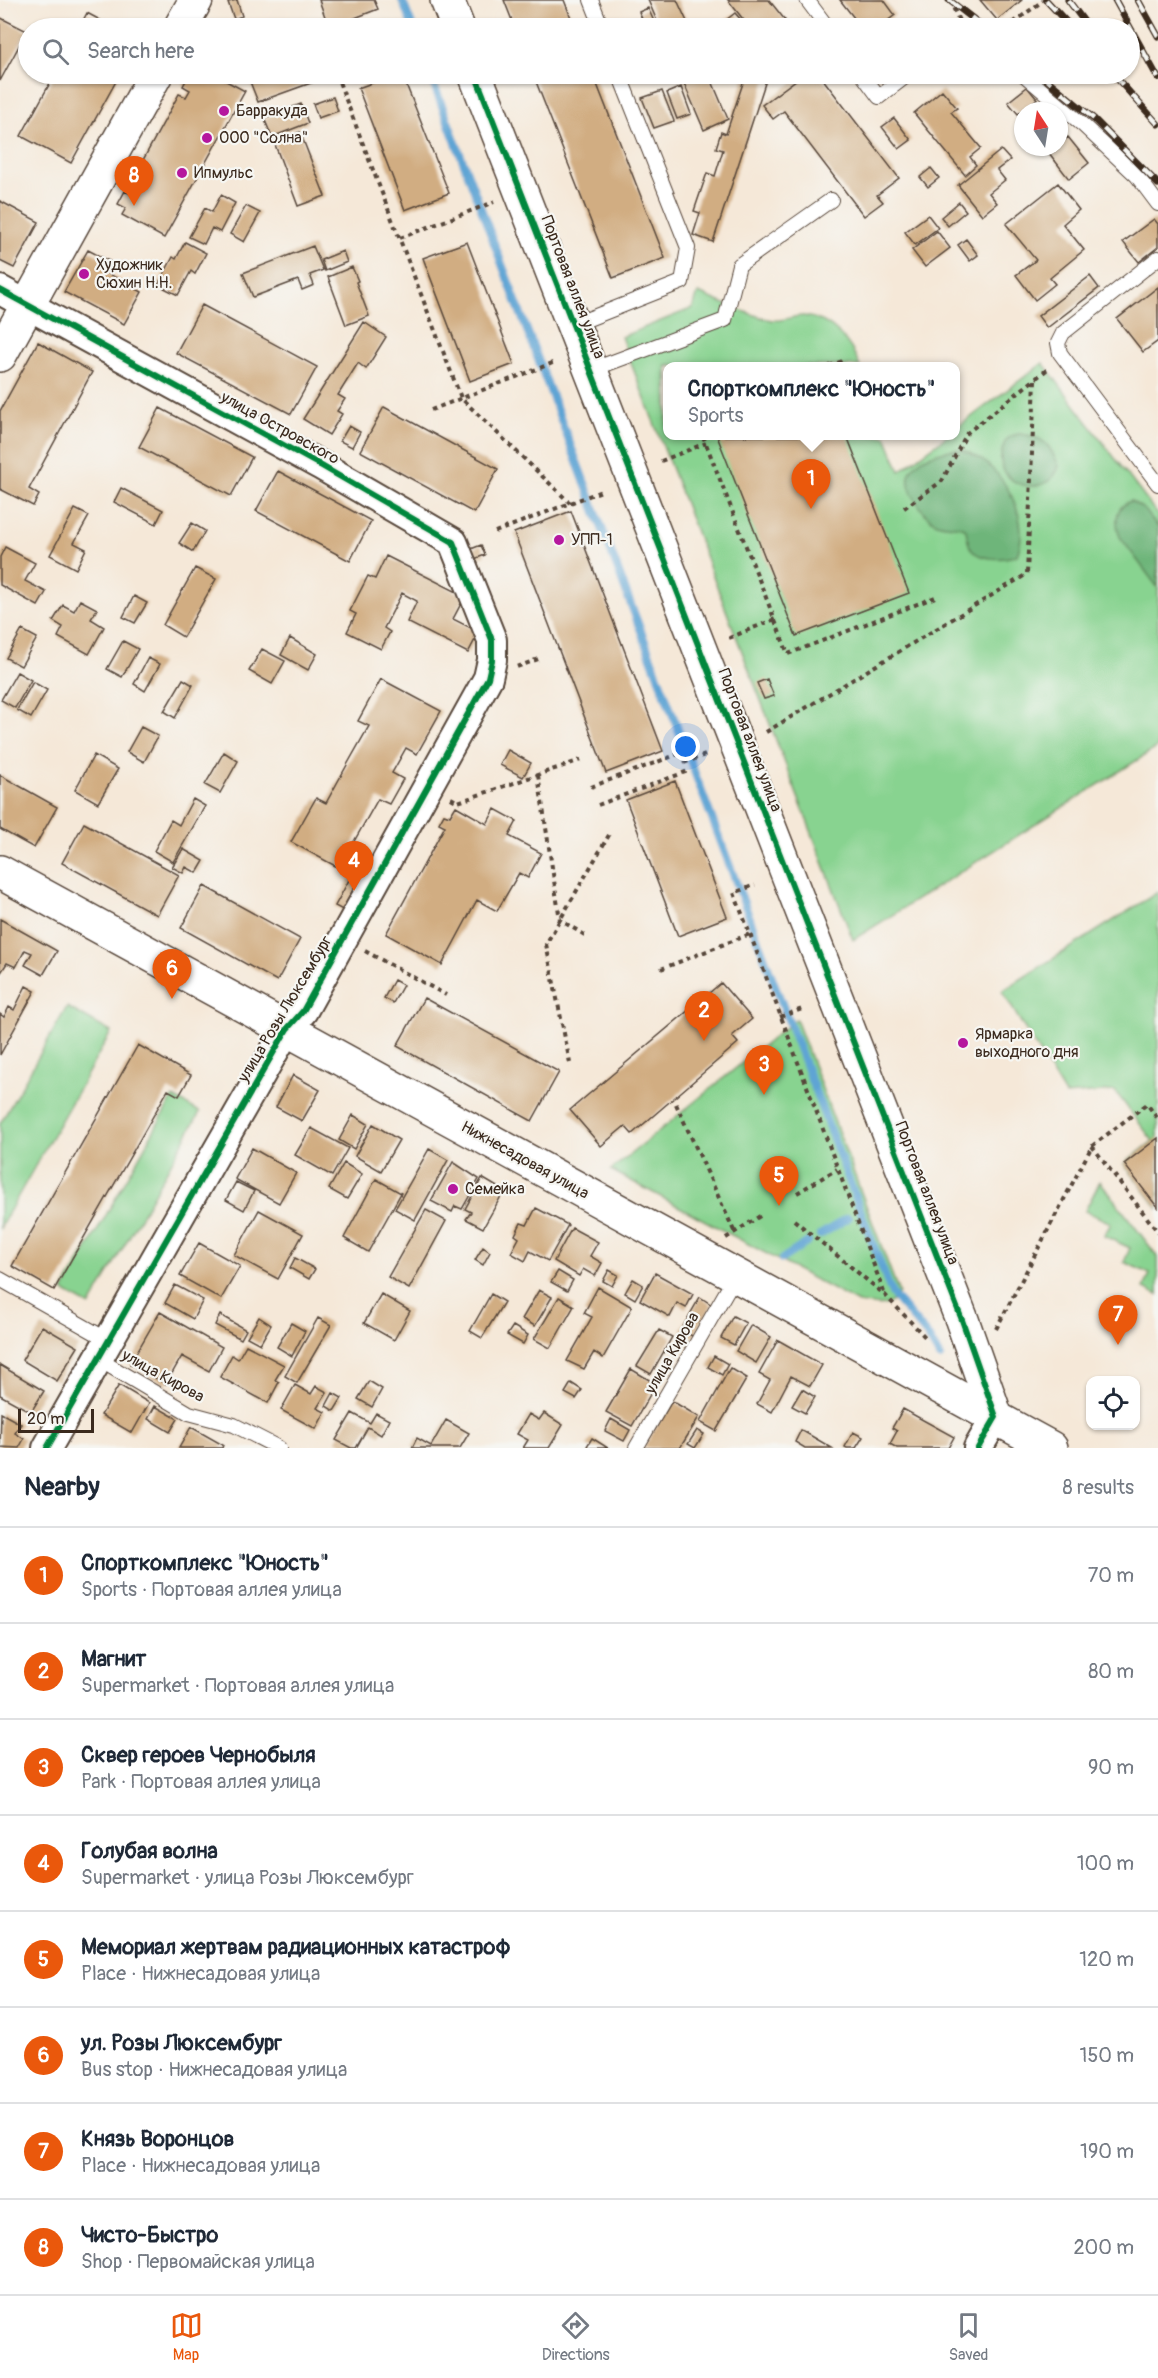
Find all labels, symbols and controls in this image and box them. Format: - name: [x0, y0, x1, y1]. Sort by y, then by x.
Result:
- search box: [18, 18, 1140, 84]
- icon: search: [39, 35, 72, 68]
- text: Search here: [87, 37, 194, 65]
- place label: Барракуда: [236, 101, 308, 121]
- north arrow: [1014, 102, 1068, 156]
- marker: Барракуда: [217, 104, 231, 118]
- place label: ООО "Солна": [219, 128, 308, 148]
- marker: ООО "Солна": [200, 131, 214, 145]
- pin: 8: [114, 156, 154, 206]
- place label: Ипмульс: [194, 163, 253, 183]
- marker: Ипмульс: [175, 166, 189, 180]
- street label: Портовая аллея улица: [536, 213, 610, 361]
- place label: Художник Сюхин Н.Н.: [96, 255, 172, 293]
- marker: Художник Сюхин Н.Н.: [77, 267, 91, 281]
- popup: [663, 362, 960, 440]
- text: Спорткомплекс "Юность": [687, 375, 936, 403]
- street label: улица Островского: [216, 387, 343, 469]
- text: Sports: [687, 403, 743, 428]
- pin: 1: [792, 460, 830, 509]
- place label: УПП-1: [571, 530, 613, 550]
- marker: УПП-1: [552, 533, 566, 547]
- street label: Портовая аллея улица: [713, 666, 787, 814]
- your location: [671, 732, 700, 761]
- pin: 4: [334, 842, 374, 891]
- street label: улица Розы Люксембург: [233, 932, 337, 1087]
- pin: 6: [152, 950, 192, 999]
- pin: 2: [684, 992, 724, 1041]
- place label: Ярмарка выходного дня: [975, 1024, 1079, 1062]
- marker: Ярмарка выходного дня: [956, 1036, 970, 1050]
- pin: 3: [744, 1046, 783, 1095]
- street label: Нижнесадовая улица: [458, 1117, 592, 1203]
- street label: Портовая аллея улица: [890, 1119, 964, 1267]
- pin: 5: [760, 1156, 798, 1206]
- place label: Семейка: [465, 1179, 525, 1199]
- marker: Семейка: [446, 1182, 460, 1196]
- pin: 7: [1098, 1296, 1138, 1345]
- street label: улица Кирова: [640, 1309, 703, 1398]
- street label: улица Кирова: [117, 1345, 208, 1407]
- map controls: [1086, 1376, 1140, 1430]
- button: locate: [1086, 1376, 1140, 1430]
- scale bar: [18, 1406, 94, 1434]
- text: 20 m: [27, 1409, 65, 1429]
- text: Nearby: [24, 1471, 100, 1503]
- text: 8 results: [1063, 1475, 1134, 1500]
- text: Спорткомплекс "Юность": [81, 1549, 329, 1577]
- text: 1: [40, 1563, 47, 1588]
- text: 70 m: [1088, 1563, 1134, 1588]
- text: Sports · Портовая аллея улица: [81, 1577, 342, 1602]
- text: Магнит: [81, 1645, 146, 1673]
- text: 2: [38, 1659, 49, 1684]
- text: 80 m: [1088, 1659, 1134, 1684]
- text: Supermarket · Портовая аллея улица: [81, 1673, 394, 1698]
- text: Сквер героев Чернобыля: [81, 1741, 316, 1769]
- text: 3: [38, 1755, 49, 1780]
- text: 90 m: [1088, 1755, 1134, 1780]
- text: Park · Портовая аллея улица: [81, 1769, 321, 1794]
- text: Голубая волна: [81, 1837, 218, 1865]
- text: 4: [38, 1851, 49, 1876]
- text: 100 m: [1077, 1851, 1134, 1876]
- text: Supermarket · улица Розы Люксембург: [81, 1865, 414, 1890]
- text: Мемориал жертвам радиационных катастроф: [81, 1933, 511, 1961]
- text: 5: [38, 1947, 49, 1972]
- text: 120 m: [1079, 1947, 1134, 1972]
- text: Place · Нижнесадовая улица: [81, 1961, 320, 1986]
- text: ул. Розы Люксембург: [81, 2029, 282, 2057]
- text: 6: [38, 2043, 49, 2068]
- text: 150 m: [1080, 2043, 1134, 2068]
- text: Bus stop · Нижнесадовая улица: [81, 2057, 347, 2082]
- text: Князь Воронцов: [81, 2125, 234, 2153]
- text: 7: [38, 2139, 49, 2164]
- text: 190 m: [1080, 2139, 1134, 2164]
- text: Place · Нижнесадовая улица: [81, 2153, 320, 2178]
- text: Чисто-Быстро: [81, 2221, 218, 2249]
- text: 8: [38, 2235, 49, 2260]
- text: 200 m: [1073, 2235, 1134, 2260]
- text: Shop · Первомайская улица: [81, 2249, 315, 2274]
- tab: Map: [170, 2309, 203, 2365]
- tab: Directions: [542, 2309, 610, 2365]
- tab: Saved: [949, 2309, 988, 2365]

